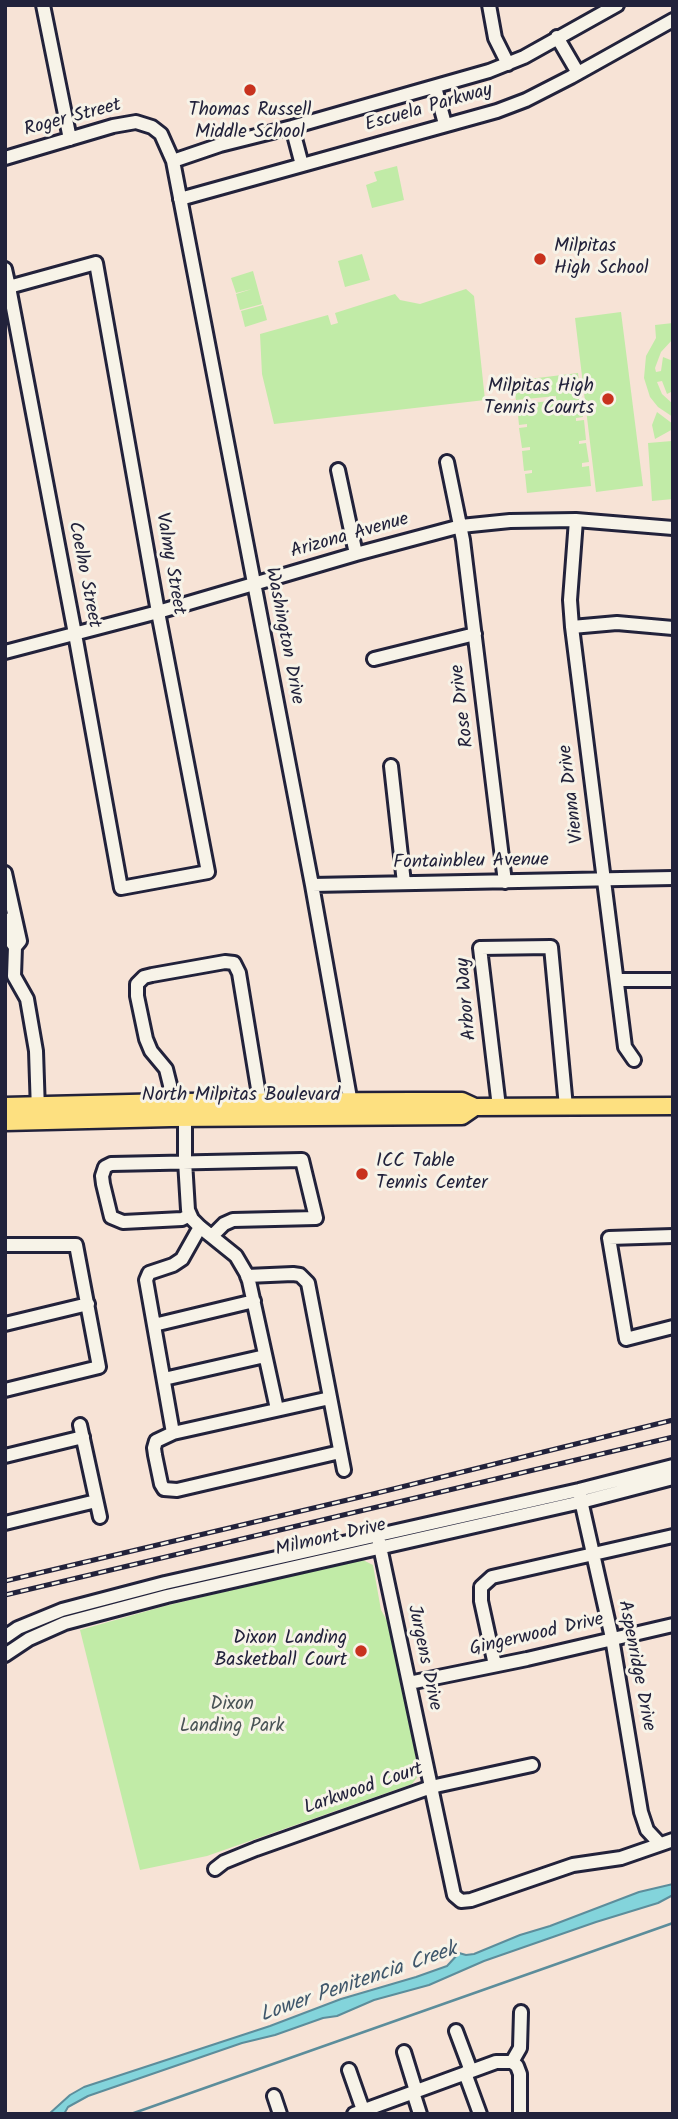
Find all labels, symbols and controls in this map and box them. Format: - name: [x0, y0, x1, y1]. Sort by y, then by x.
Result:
- street label: Escuela Parkway: [363, 80, 495, 138]
- marker: Thomas Russell Middle School: [242, 82, 258, 98]
- street label: Roger Street: [22, 95, 124, 143]
- place label: Thomas Russell Middle School: [189, 101, 311, 145]
- place label: Milpitas High School: [554, 237, 649, 281]
- marker: Milpitas High School: [532, 251, 548, 267]
- place label: Milpitas High Tennis Courts: [484, 377, 594, 421]
- marker: Milpitas High Tennis Courts: [600, 391, 616, 407]
- street label: Arizona Avenue: [288, 509, 412, 565]
- street label: Valmy Street: [149, 511, 189, 617]
- street label: Coelho Street: [62, 520, 104, 630]
- street label: Washington Drive: [259, 566, 307, 706]
- street label: Rose Drive: [448, 663, 480, 749]
- street label: Vienna Drive: [556, 743, 590, 845]
- street label: Fontainbleu Avenue: [393, 850, 549, 876]
- street label: Arbor Way: [453, 957, 483, 1041]
- street label: North Milpitas Boulevard: [142, 1086, 340, 1108]
- place label: ICC Table Tennis Center: [376, 1152, 487, 1196]
- marker: ICC Table Tennis Center: [354, 1166, 370, 1182]
- street label: Milmont Drive: [274, 1515, 388, 1563]
- street label: Aspenridge Drive: [611, 1599, 659, 1733]
- street label: Jurgens Drive: [401, 1603, 445, 1713]
- street label: Gingerwood Drive: [468, 1609, 606, 1663]
- place label: Dixon Landing Basketball Court: [214, 1629, 347, 1673]
- marker: Dixon Landing Basketball Court: [353, 1643, 369, 1659]
- park label: Dixon Landing Park: [180, 1695, 284, 1739]
- street label: Larkwood Court: [301, 1759, 427, 1821]
- water label: Lower Penitencia Creek: [257, 1938, 461, 2030]

